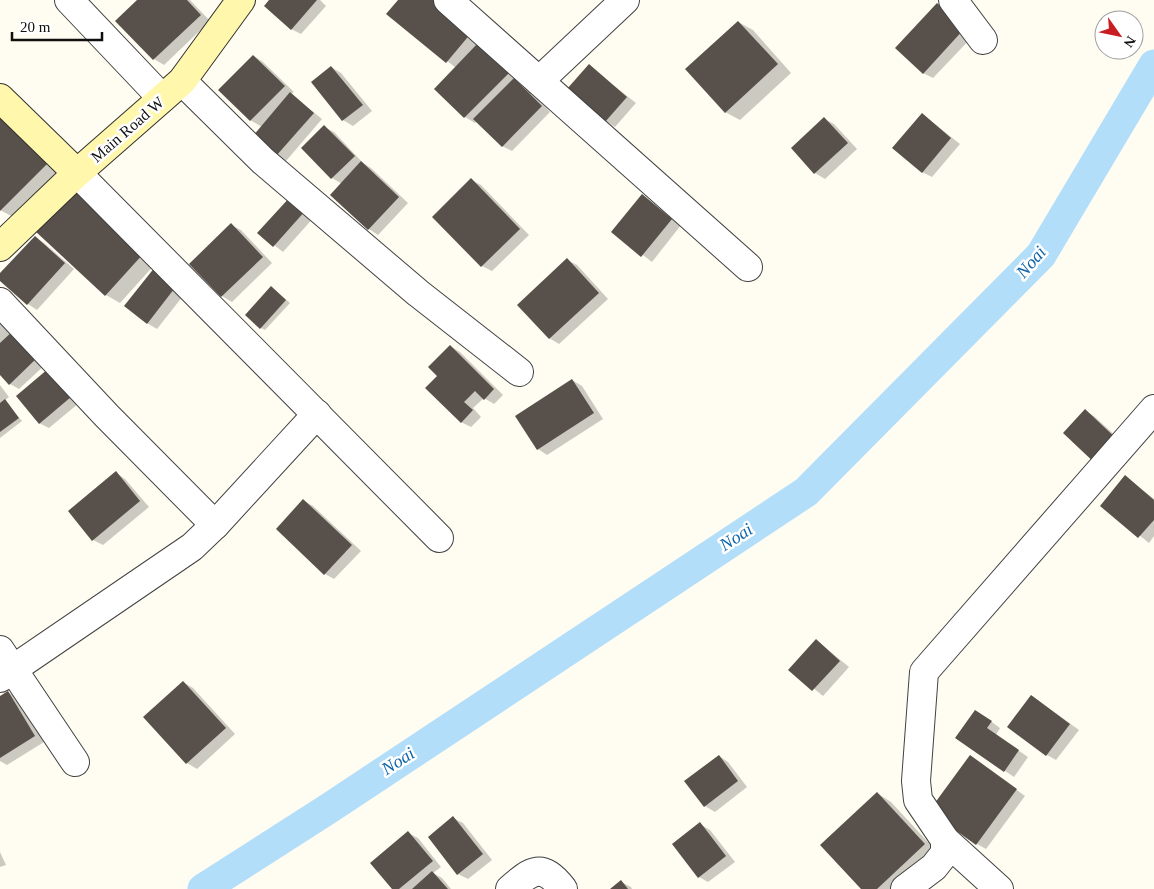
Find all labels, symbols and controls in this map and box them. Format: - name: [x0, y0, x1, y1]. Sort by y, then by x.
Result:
- scale bar: [12, 10, 102, 42]
- north arrow: [1094, 10, 1144, 60]
- text: 20 m: [20, 19, 51, 35]
- text: N: [1120, 33, 1139, 50]
- street label: Main Road W: [88, 93, 168, 165]
- water label: Noai: [1011, 242, 1050, 283]
- water label: Noai: [715, 519, 756, 555]
- water label: Noai: [377, 743, 418, 779]

